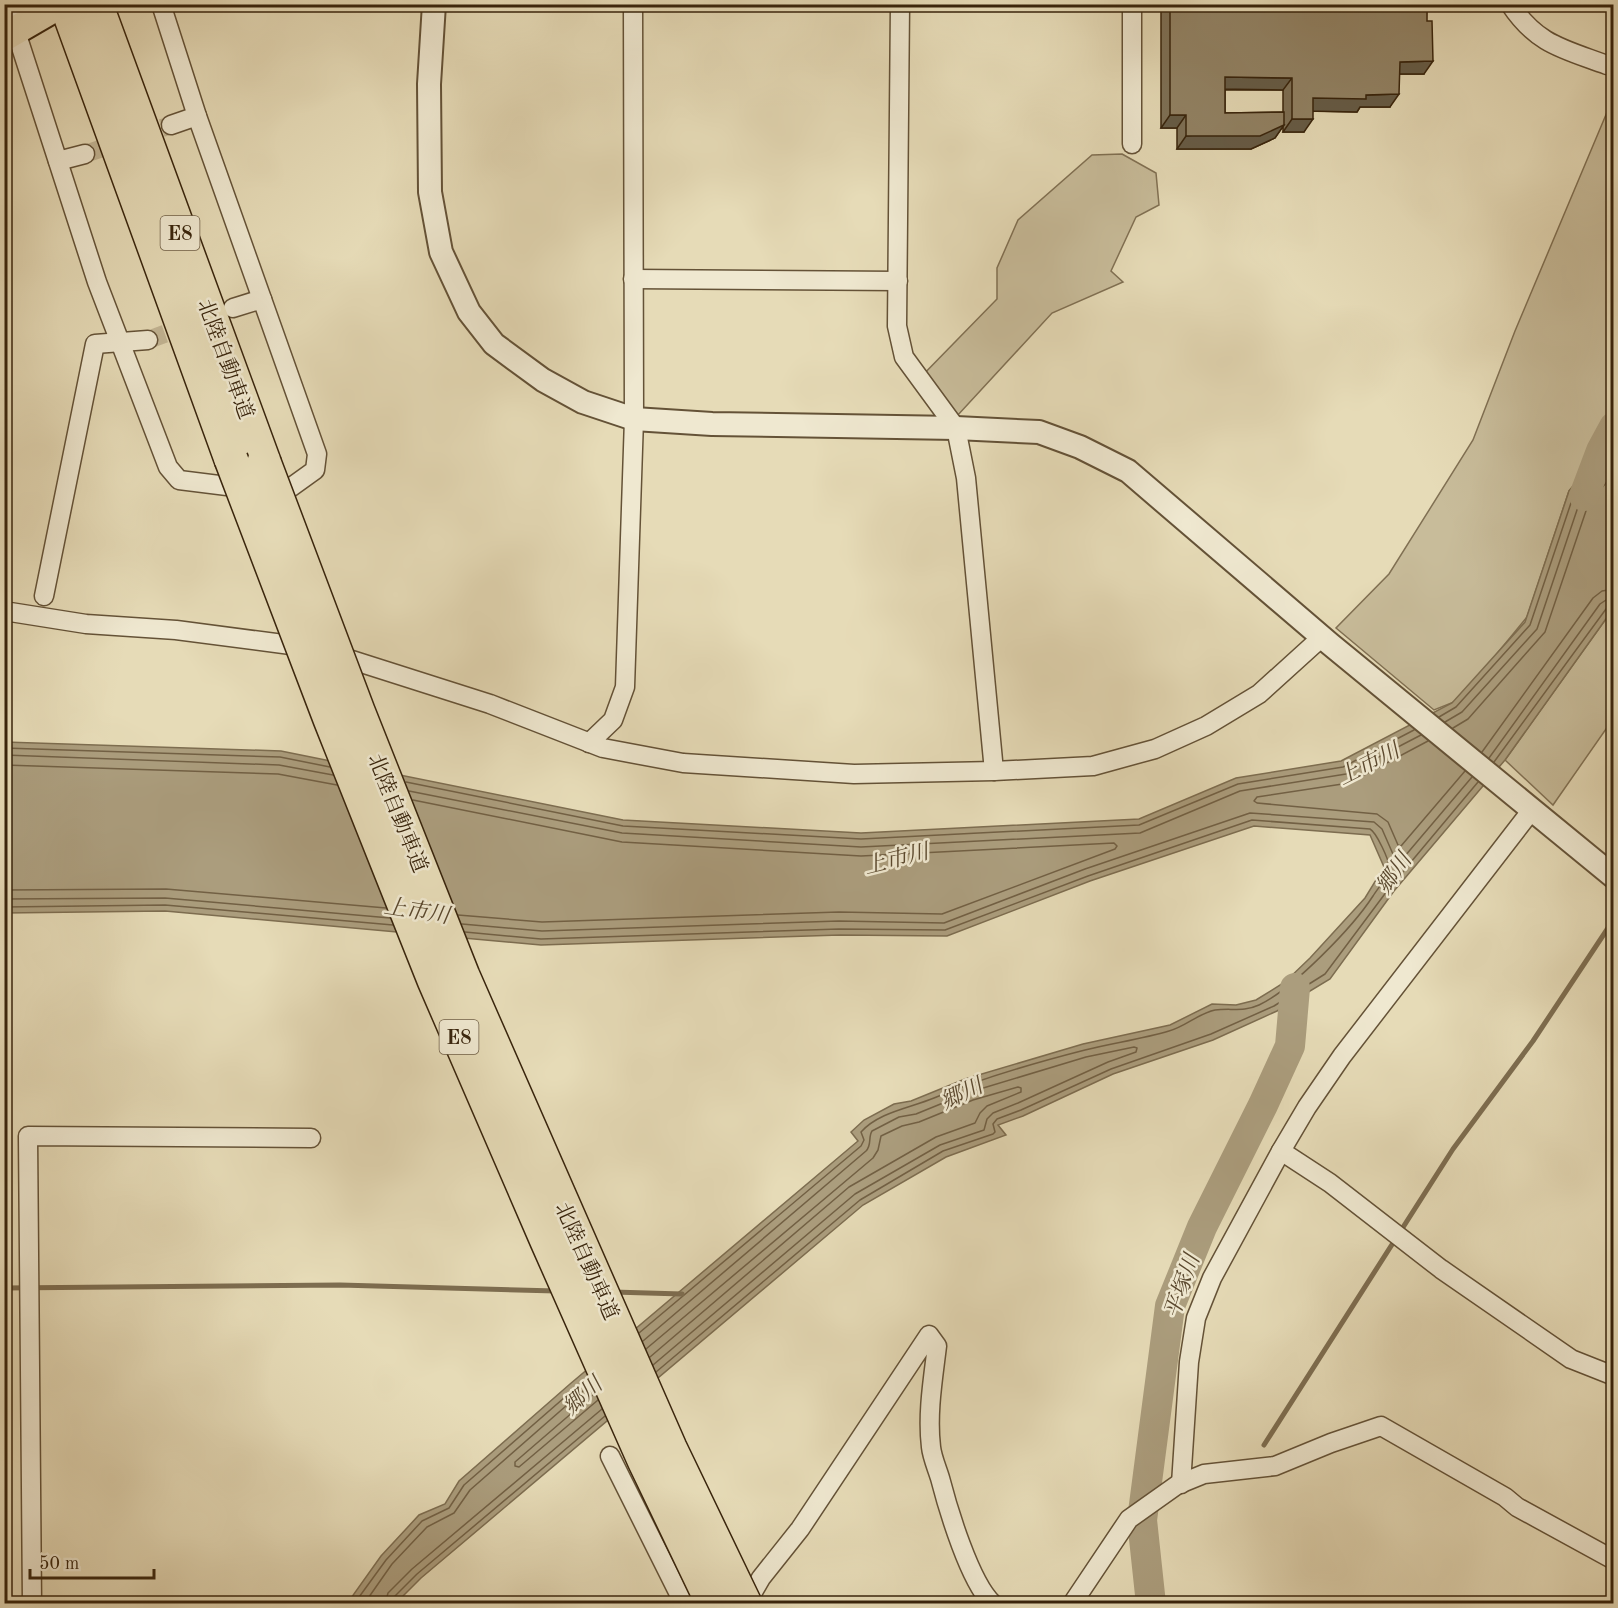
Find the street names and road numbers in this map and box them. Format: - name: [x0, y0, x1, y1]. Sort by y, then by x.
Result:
- road number: E8: [160, 216, 200, 250]
- street label: 北陸自動車道: [193, 296, 258, 422]
- street label: 北陸自動車道: [363, 750, 432, 876]
- road number: E8: [440, 1020, 478, 1054]
- street label: 北陸自動車道: [550, 1199, 623, 1323]

